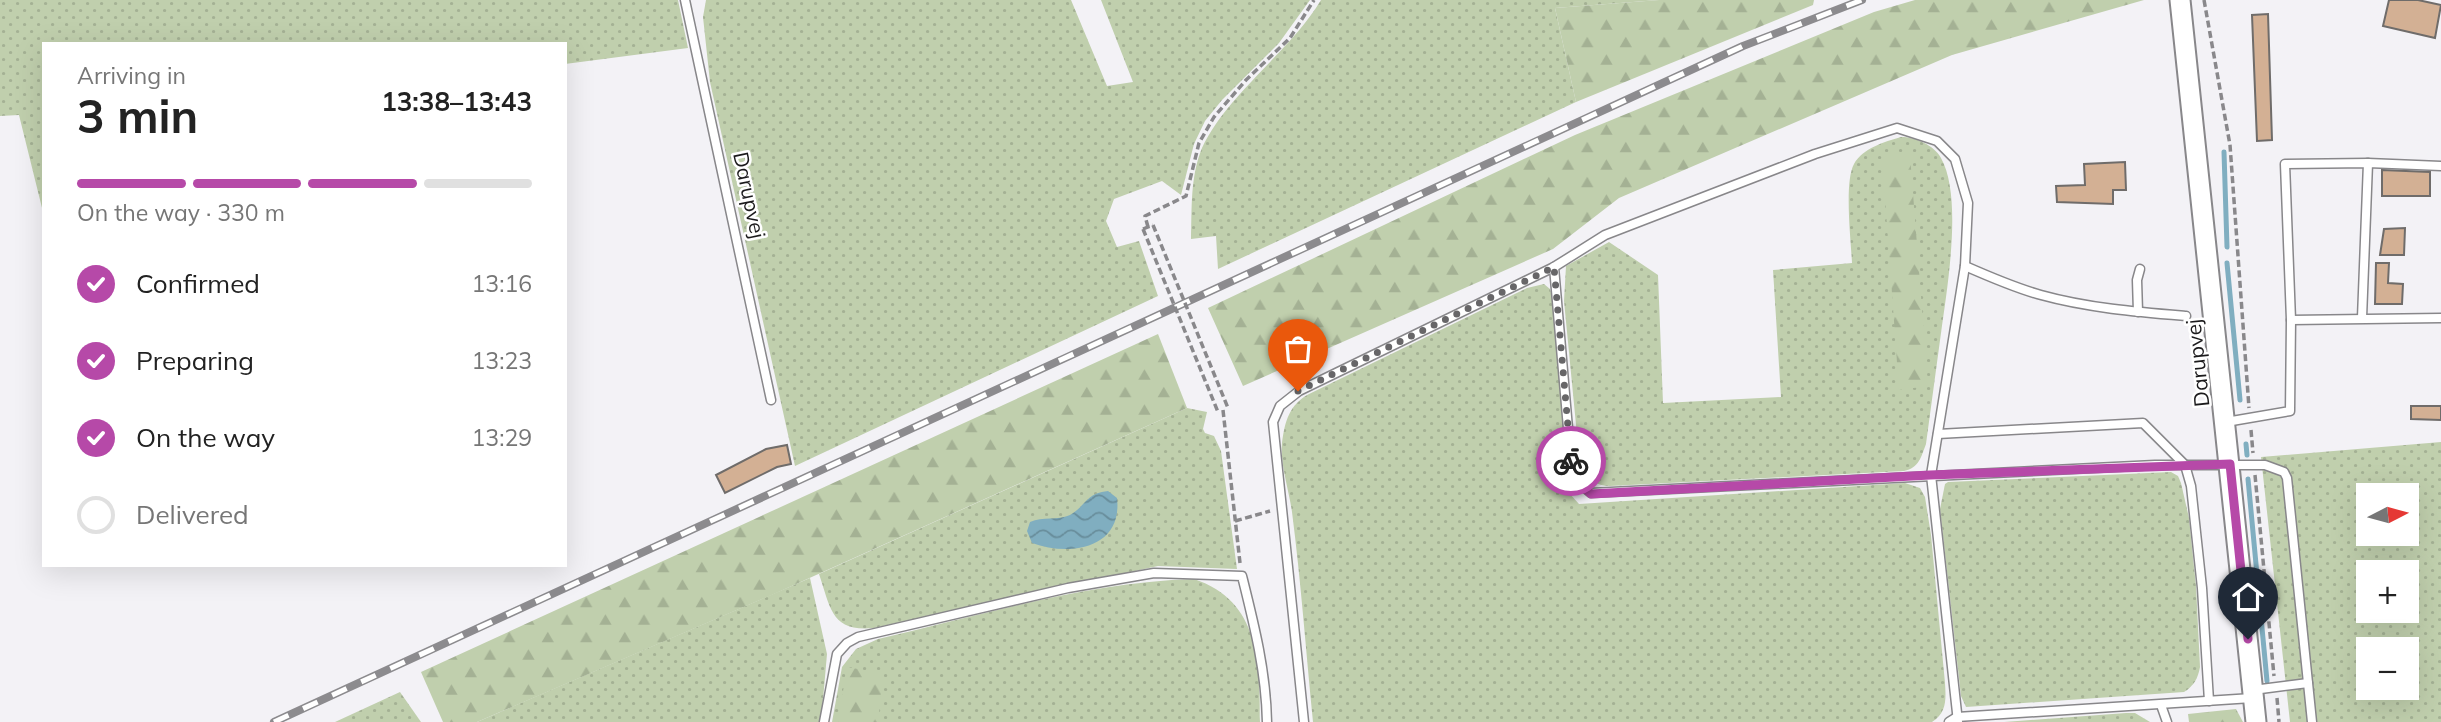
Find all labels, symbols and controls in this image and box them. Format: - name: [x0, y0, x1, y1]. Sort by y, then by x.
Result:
- text: Arriving in: [77, 61, 186, 90]
- text: 13:38–13:43: [381, 85, 532, 118]
- text: 3 min: [77, 87, 198, 145]
- street label: Darupvej: [728, 149, 772, 241]
- text: On the way · 330 m: [77, 198, 285, 227]
- icon: check: [77, 265, 115, 303]
- text: Confirmed: [136, 267, 260, 300]
- text: 13:16: [472, 269, 532, 298]
- street label: Darupvej: [2179, 318, 2215, 408]
- pin: [1268, 319, 1328, 391]
- icon: bag: [1279, 330, 1317, 368]
- icon: check: [77, 342, 115, 380]
- text: Preparing: [136, 344, 254, 377]
- text: 13:23: [472, 346, 532, 375]
- icon: check: [77, 419, 115, 457]
- text: On the way: [136, 421, 275, 454]
- text: 13:29: [472, 423, 532, 452]
- courier: [1536, 426, 1606, 496]
- icon: bike: [1552, 442, 1590, 480]
- north arrow: [2356, 483, 2418, 546]
- map controls: [2356, 483, 2419, 700]
- text: Delivered: [136, 498, 249, 531]
- button: +: [2356, 560, 2419, 623]
- pin: [2218, 567, 2278, 639]
- icon: home: [2229, 578, 2267, 616]
- button: −: [2356, 637, 2419, 700]

